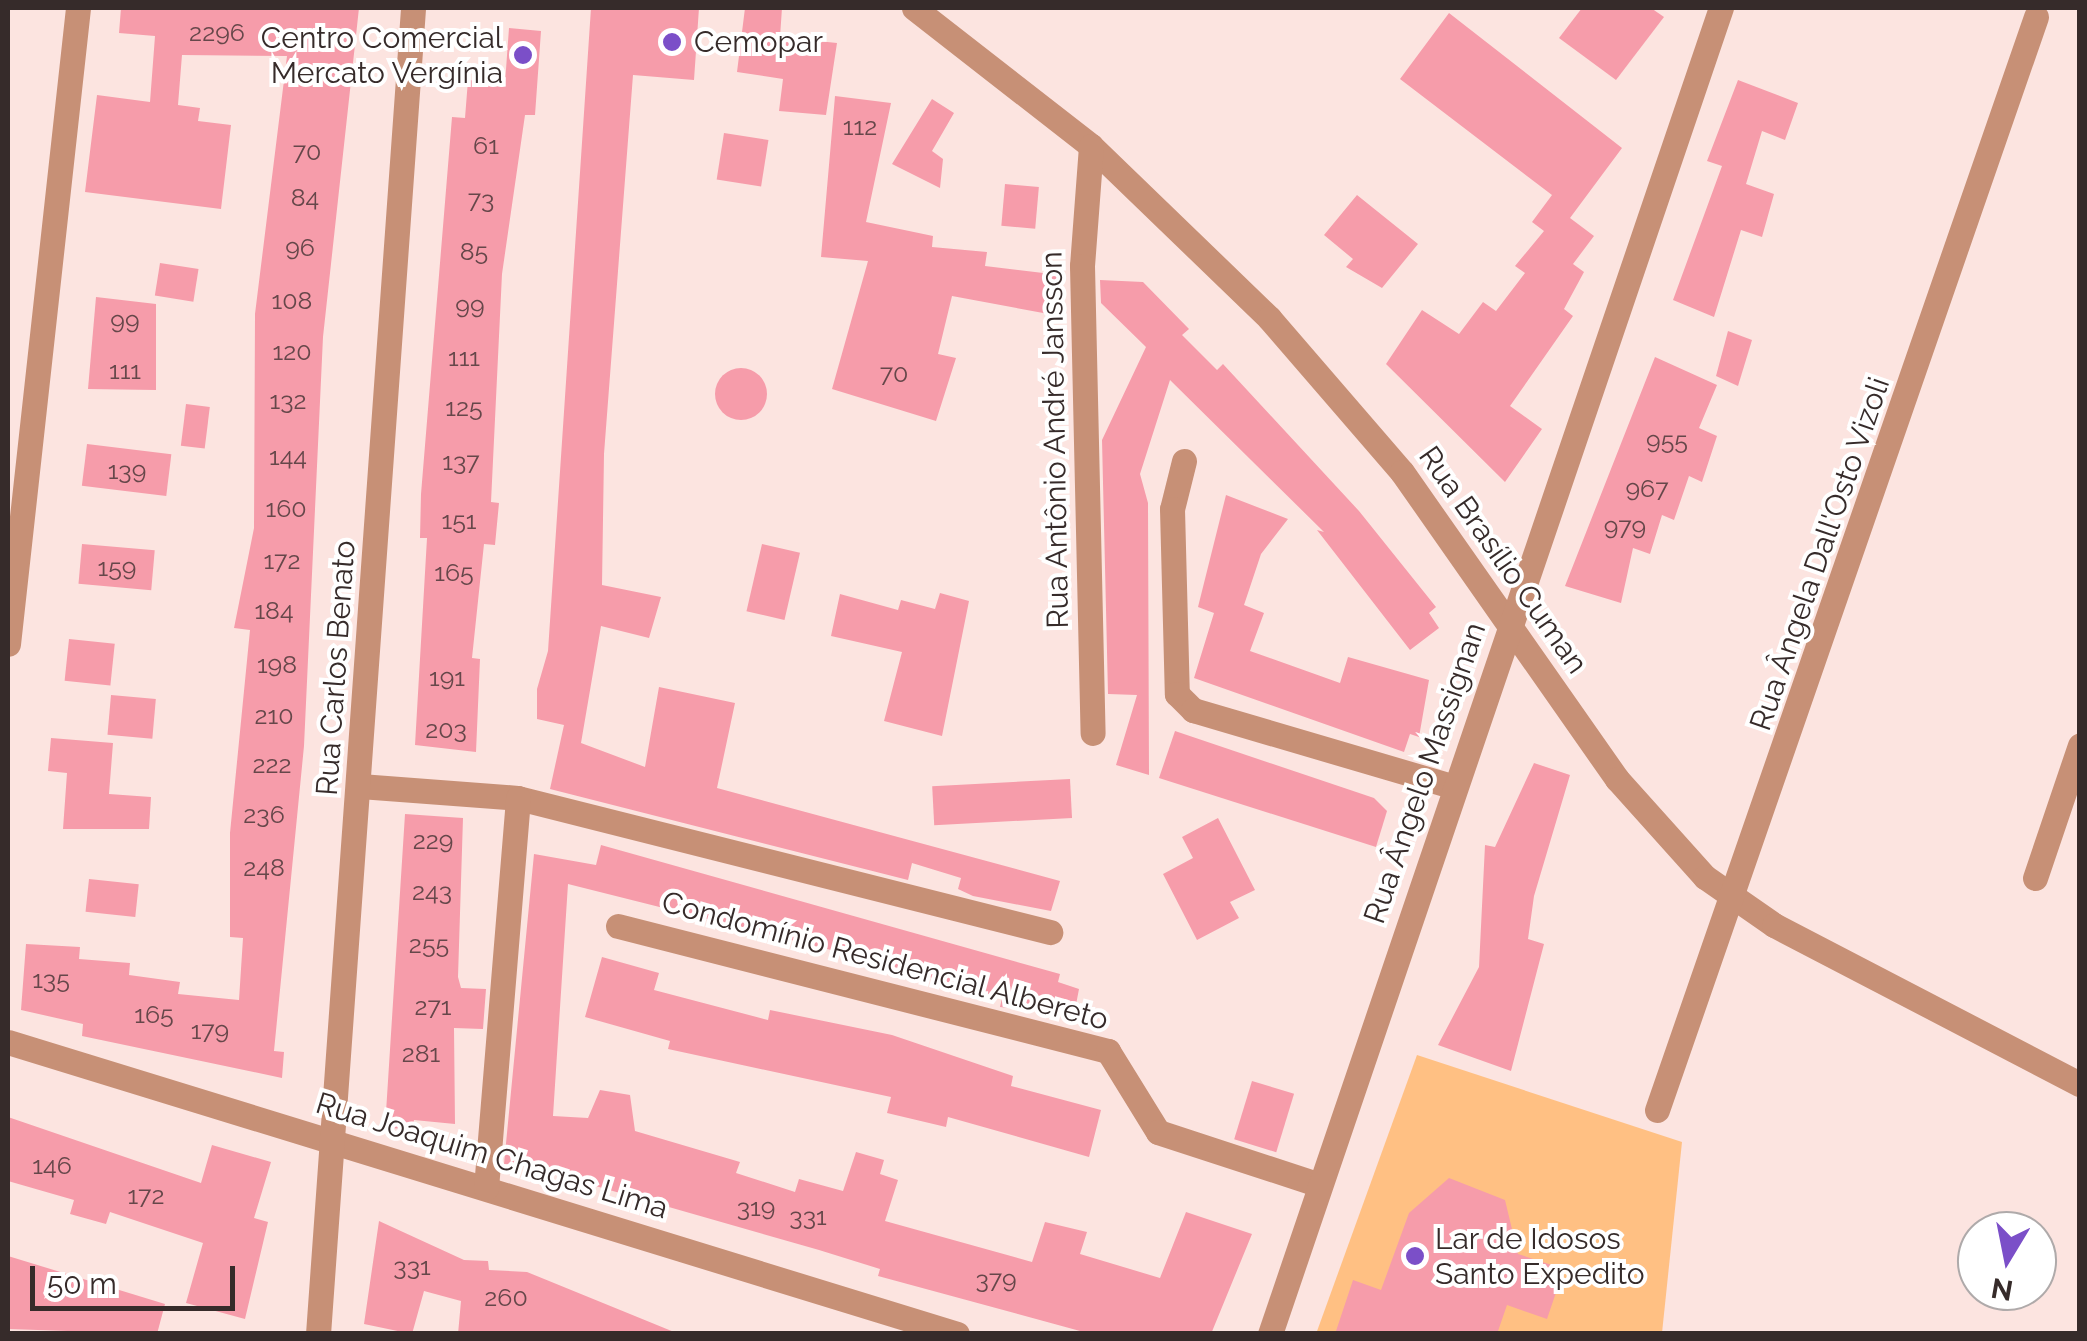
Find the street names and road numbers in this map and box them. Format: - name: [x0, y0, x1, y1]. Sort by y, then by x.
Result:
- street label: Rua Antônio André Jansson: [1034, 250, 1076, 630]
- street label: Rua Ângela Dall'Osto Vizoli: [1742, 372, 1898, 736]
- street label: Rua Brasílio Cuman: [1411, 439, 1595, 681]
- street label: Rua Carlos Benato: [309, 539, 363, 797]
- street label: Rua Ângelo Massignan: [1356, 617, 1494, 929]
- street label: Condomínio Residencial Albereto: [657, 884, 1113, 1038]
- street label: Rua Joaquim Chagas Lima: [311, 1085, 673, 1227]

